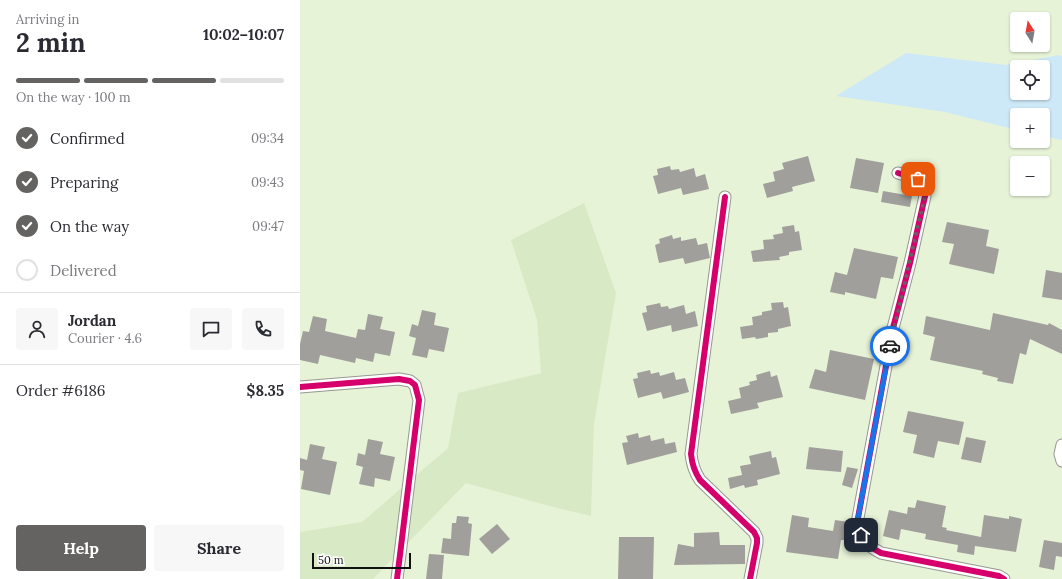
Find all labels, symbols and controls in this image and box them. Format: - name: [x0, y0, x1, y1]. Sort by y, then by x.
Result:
- text: Arriving in: [16, 11, 79, 28]
- north arrow: [1010, 12, 1050, 52]
- map controls: [1010, 12, 1050, 196]
- text: 10:02–10:07: [203, 25, 284, 44]
- text: 2 min: [16, 26, 86, 59]
- button: locate: [1010, 60, 1050, 100]
- text: On the way · 100 m: [16, 89, 131, 106]
- button: +: [1010, 108, 1050, 148]
- icon: check: [16, 127, 38, 149]
- text: Confirmed: [50, 129, 125, 148]
- text: 09:34: [251, 130, 284, 147]
- button: −: [1010, 156, 1050, 196]
- pin: [901, 162, 935, 196]
- icon: bag: [907, 168, 929, 190]
- icon: check: [16, 171, 38, 193]
- text: Preparing: [50, 173, 118, 192]
- text: 09:43: [251, 174, 284, 191]
- icon: check: [16, 215, 38, 237]
- text: On the way: [50, 217, 129, 236]
- text: 09:47: [252, 218, 284, 235]
- text: Delivered: [50, 261, 117, 280]
- button: person: [16, 308, 58, 350]
- button: chat: [190, 308, 232, 350]
- button: phone: [242, 308, 284, 350]
- text: Jordan: [68, 311, 116, 330]
- courier: [870, 326, 910, 366]
- text: Courier · 4.6: [68, 330, 142, 347]
- icon: car: [879, 335, 901, 357]
- text: Order #6186: [16, 381, 106, 400]
- text: $8.35: [247, 381, 284, 400]
- pin: [844, 518, 878, 552]
- icon: home: [850, 524, 872, 546]
- button: Help: [16, 525, 146, 571]
- button: Share: [154, 525, 284, 571]
- scale bar: [312, 551, 411, 570]
- text: 50 m: [318, 553, 344, 567]

